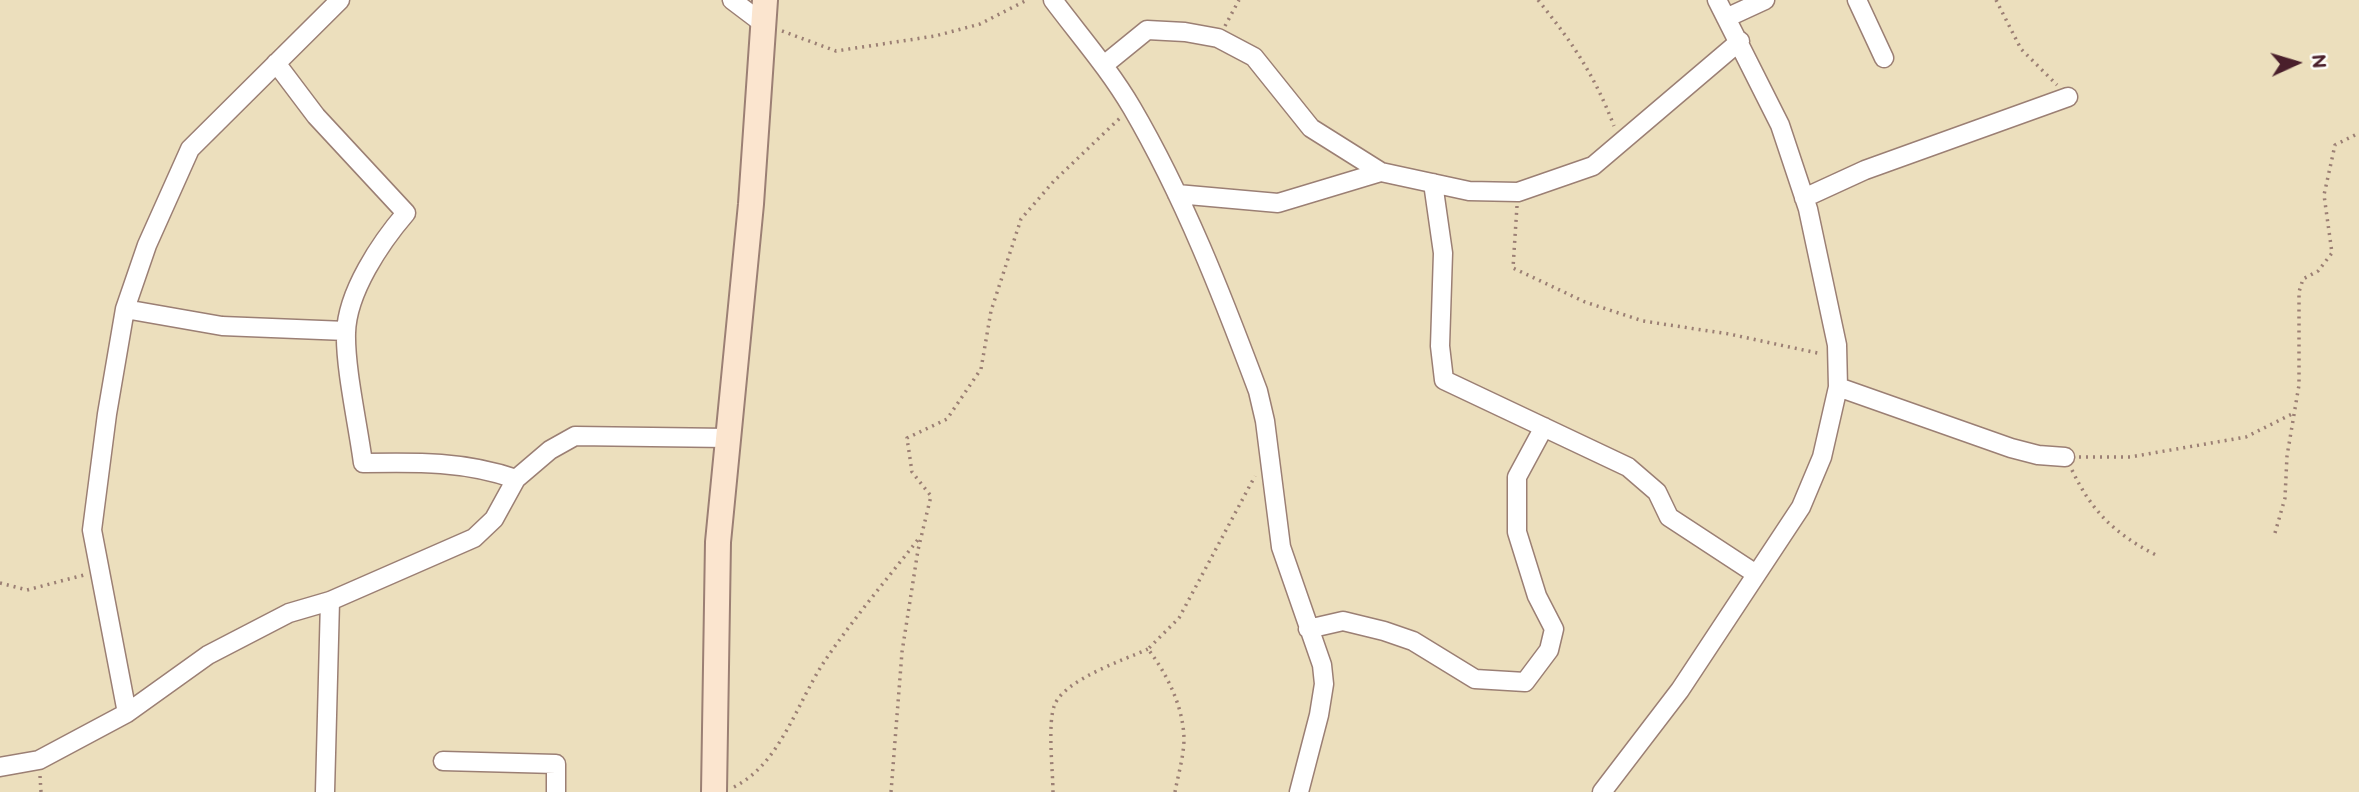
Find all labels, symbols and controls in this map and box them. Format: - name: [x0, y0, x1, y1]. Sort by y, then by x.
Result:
- north arrow: [2261, 28, 2331, 98]
- text: N: [2305, 54, 2329, 69]

